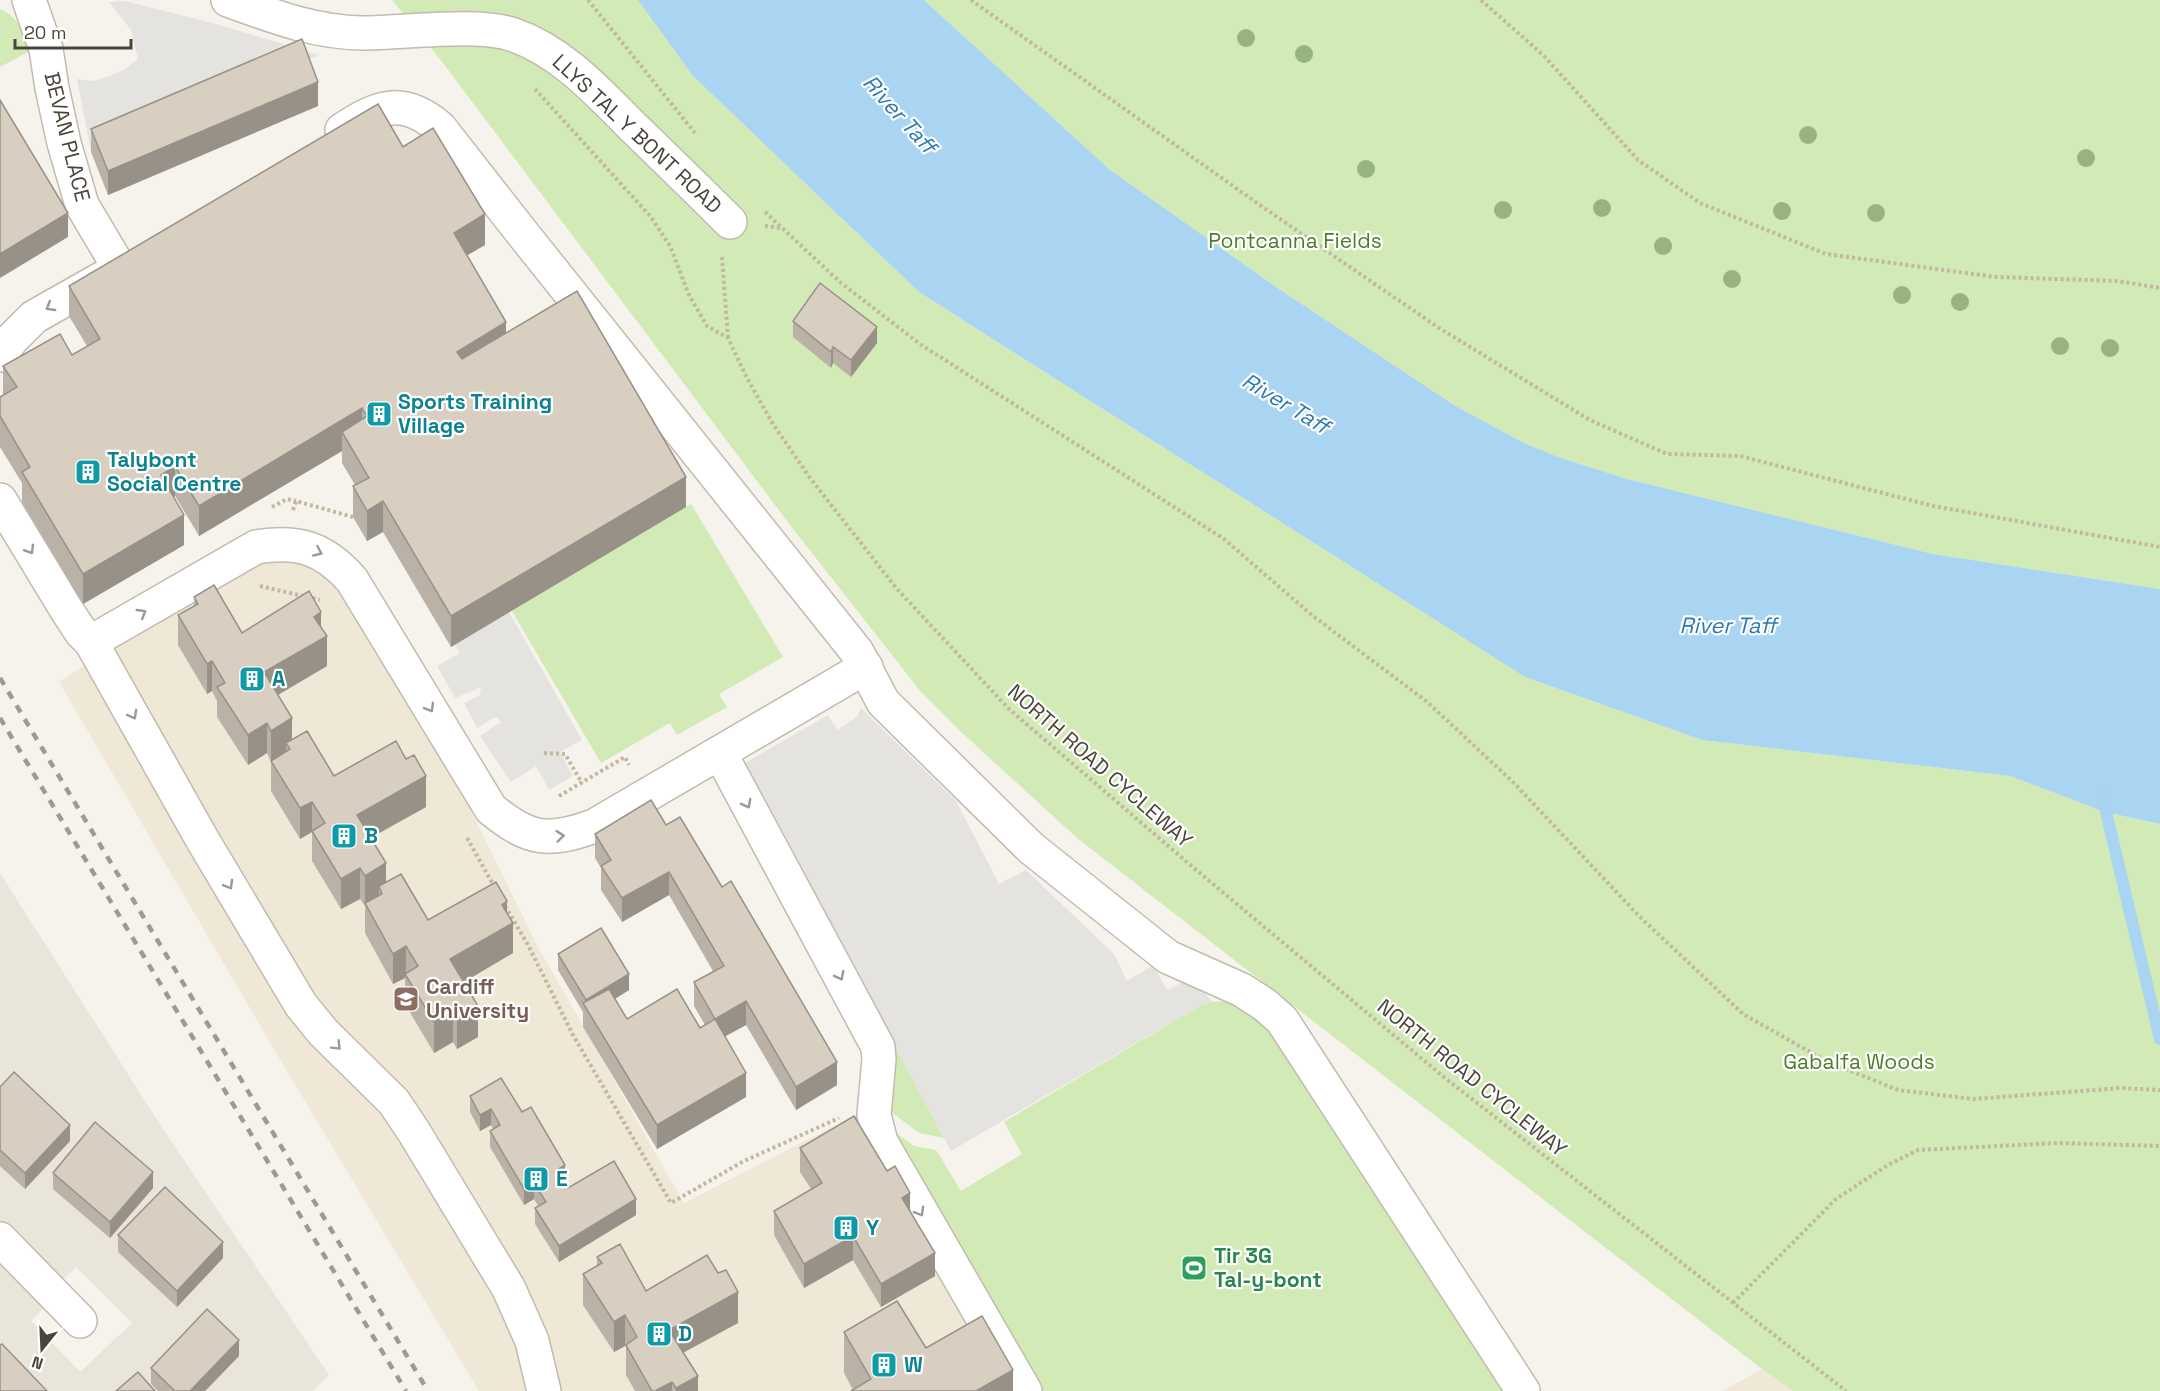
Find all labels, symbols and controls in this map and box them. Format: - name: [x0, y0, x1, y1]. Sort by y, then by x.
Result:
- scale bar: [15, 12, 130, 50]
- text: 20 m: [24, 21, 67, 44]
- street label: LLYS TAL Y BONT ROAD: [547, 48, 728, 219]
- street label: BEVAN PLACE: [38, 69, 97, 204]
- water label: River Taff: [857, 69, 945, 162]
- park label: Pontcanna Fields: [1208, 227, 1382, 254]
- one-way arrow: [46, 300, 56, 312]
- water label: River Taff: [1237, 366, 1337, 442]
- place label: Sports Training Village: [398, 388, 552, 439]
- building icon: Sports Training Village: [364, 399, 394, 429]
- place label: Talybont Social Centre: [107, 446, 241, 497]
- building icon: Talybont Social Centre: [73, 457, 103, 487]
- one-way arrow: [23, 544, 35, 554]
- one-way arrow: [311, 545, 322, 557]
- one-way arrow: [136, 609, 146, 620]
- water label: River Taff: [1680, 611, 1780, 639]
- building icon: A: [237, 664, 267, 694]
- place label: A: [272, 665, 285, 692]
- street label: NORTH ROAD CYCLEWAY: [1002, 678, 1199, 854]
- one-way arrow: [423, 702, 435, 712]
- one-way arrow: [126, 709, 137, 720]
- one-way arrow: [740, 798, 751, 808]
- building icon: B: [329, 821, 359, 851]
- place label: B: [364, 822, 378, 849]
- one-way arrow: [555, 830, 564, 842]
- one-way arrow: [221, 879, 233, 889]
- one-way arrow: [833, 970, 844, 980]
- place label: Cardiff University: [426, 973, 529, 1024]
- school or university icon: Cardiff University: [391, 984, 421, 1014]
- street label: NORTH ROAD CYCLEWAY: [1372, 993, 1573, 1163]
- one-way arrow: [330, 1039, 341, 1050]
- park label: Gabalfa Woods: [1783, 1048, 1935, 1075]
- building icon: E: [521, 1164, 551, 1194]
- place label: E: [556, 1165, 568, 1192]
- one-way arrow: [913, 1206, 925, 1217]
- building icon: Y: [831, 1213, 861, 1243]
- place label: Y: [866, 1214, 879, 1241]
- place label: Tir 3G Tal-y-bont: [1214, 1242, 1322, 1293]
- sports icon: Tir 3G Tal-y-bont: [1179, 1253, 1209, 1283]
- north arrow: [12, 1319, 72, 1379]
- building icon: D: [644, 1319, 674, 1349]
- place label: D: [678, 1320, 692, 1347]
- building icon: W: [869, 1350, 899, 1380]
- text: N: [29, 1351, 46, 1374]
- place label: W: [904, 1351, 923, 1378]

